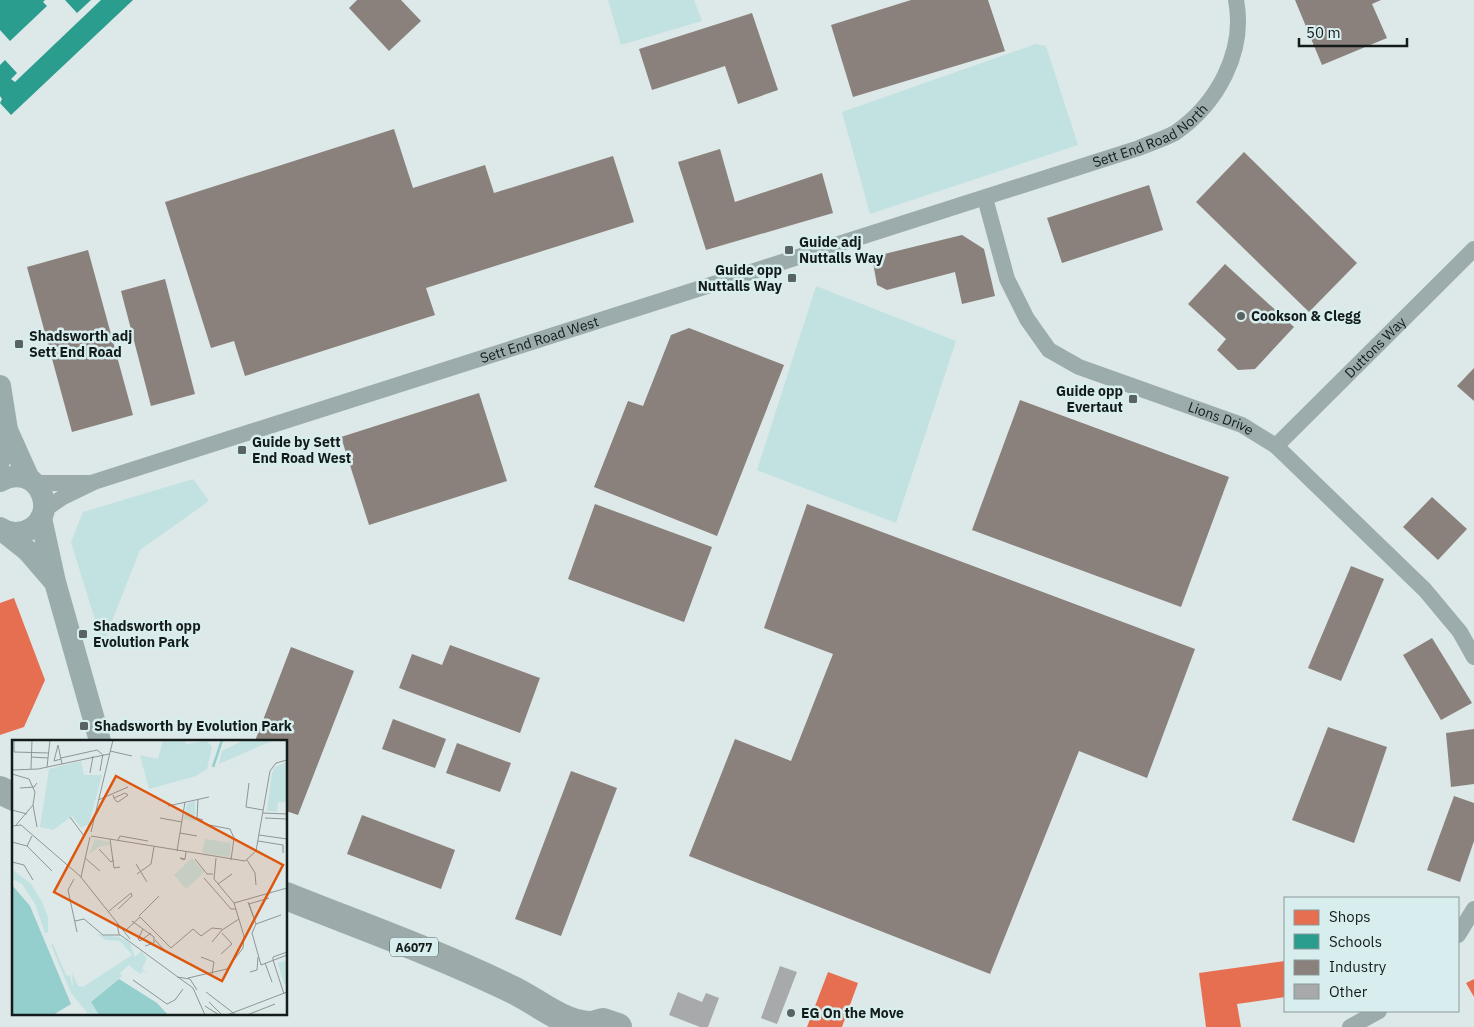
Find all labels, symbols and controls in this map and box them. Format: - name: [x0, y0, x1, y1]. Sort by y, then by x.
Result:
- scale bar: [1299, 15, 1406, 47]
- text: 50 m: [1306, 23, 1341, 42]
- street label: Sett End Road North: [1090, 100, 1212, 171]
- place label: Guide adj Nuttalls Way: [799, 233, 884, 267]
- marker: Guide adj Nuttalls Way: [783, 244, 795, 256]
- place label: Guide opp Nuttalls Way: [698, 261, 783, 295]
- marker: Guide opp Nuttalls Way: [786, 272, 798, 284]
- place label: Cookson & Clegg: [1251, 307, 1361, 325]
- marker: Cookson & Clegg: [1235, 310, 1247, 322]
- street label: Sett End Road West: [478, 312, 601, 367]
- street label: Duttons Way: [1341, 313, 1410, 382]
- place label: Shadsworth adj Sett End Road: [29, 327, 132, 361]
- marker: Shadsworth adj Sett End Road: [13, 338, 25, 350]
- place label: Guide opp Evertaut: [1056, 382, 1123, 416]
- marker: Guide opp Evertaut: [1127, 393, 1139, 405]
- street label: Lions Drive: [1186, 398, 1257, 439]
- place label: Guide by Sett End Road West: [252, 433, 351, 467]
- marker: Guide by Sett End Road West: [236, 444, 248, 456]
- place label: Shadsworth opp Evolution Park: [93, 617, 201, 651]
- marker: Shadsworth opp Evolution Park: [77, 628, 89, 640]
- place label: Shadsworth by Evolution Park: [94, 717, 293, 735]
- marker: Shadsworth by Evolution Park: [78, 720, 90, 732]
- inset map: [12, 740, 288, 1014]
- legend: [1284, 897, 1459, 1012]
- text: Shops: [1329, 907, 1371, 926]
- text: Schools: [1329, 932, 1382, 951]
- road number: A6077: [390, 938, 438, 956]
- text: Industry: [1329, 957, 1387, 976]
- text: Other: [1329, 982, 1368, 1001]
- place label: EG On the Move: [801, 1004, 904, 1022]
- marker: EG On the Move: [785, 1007, 797, 1019]

